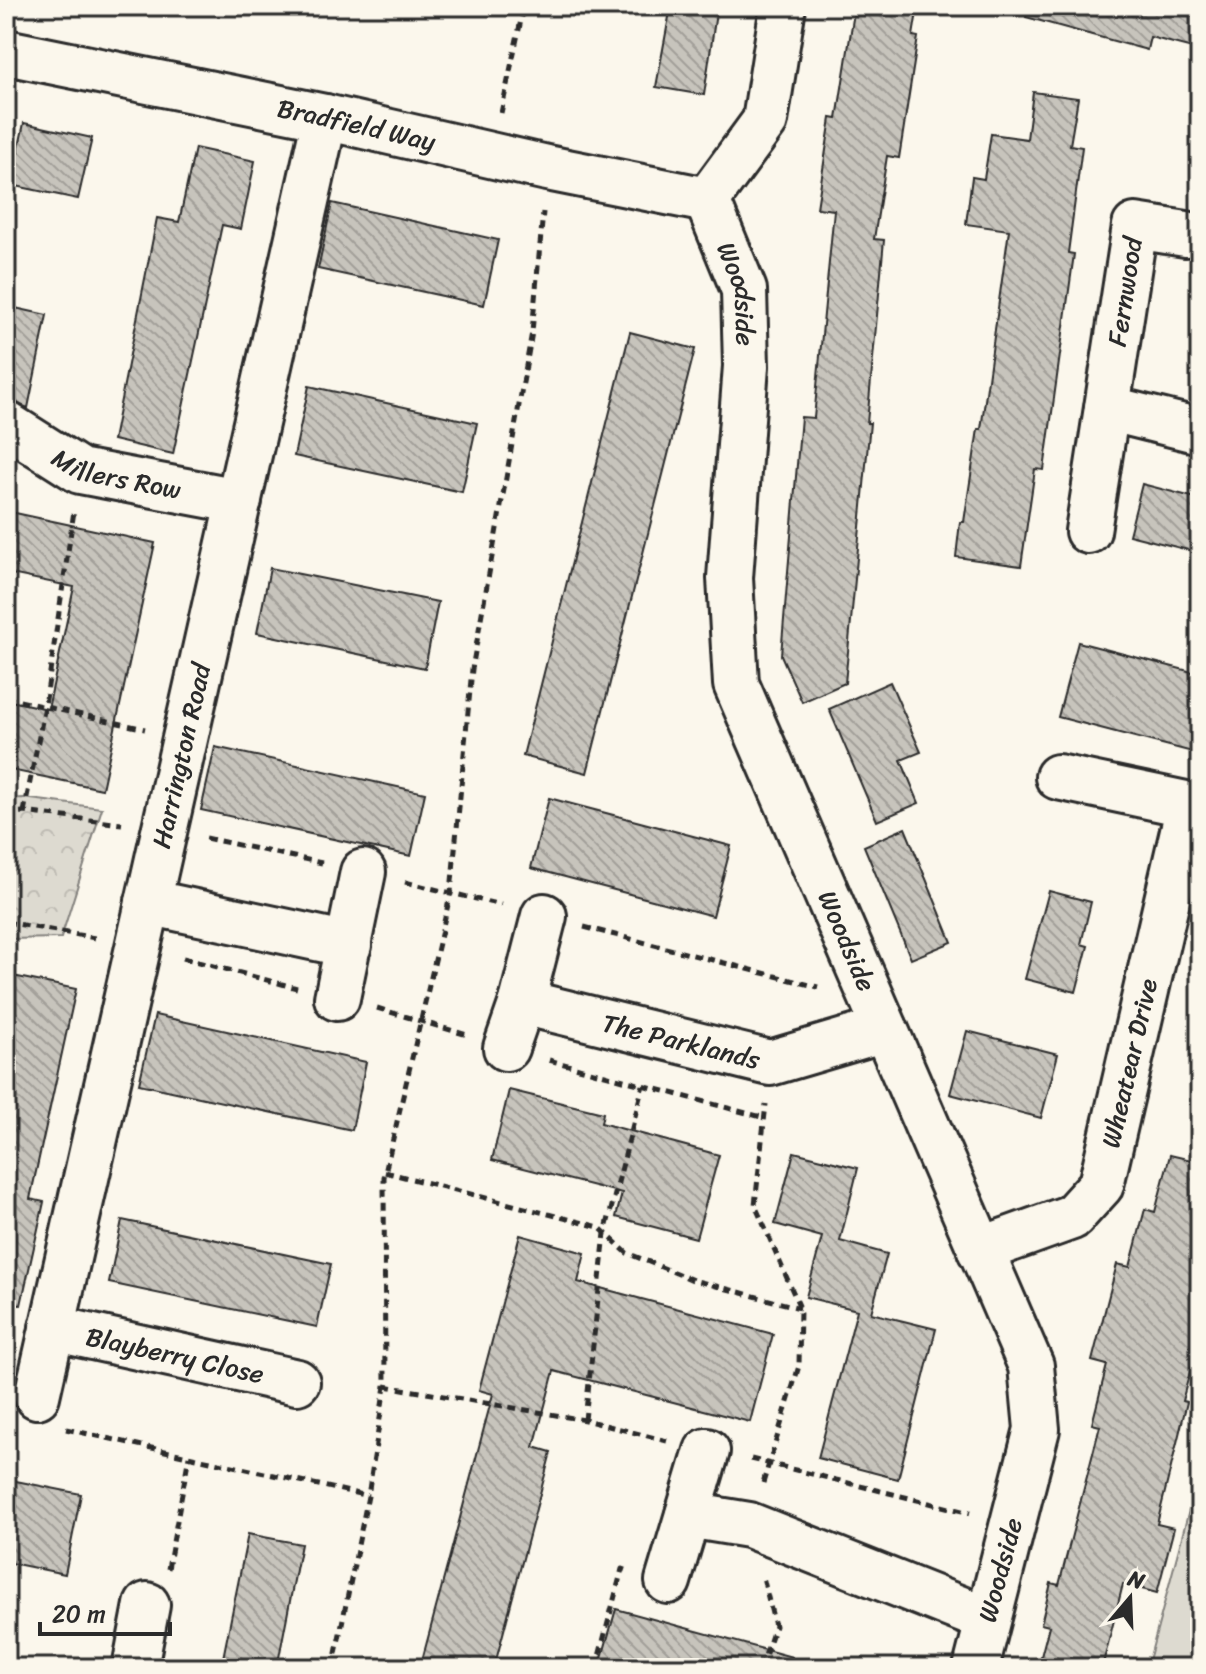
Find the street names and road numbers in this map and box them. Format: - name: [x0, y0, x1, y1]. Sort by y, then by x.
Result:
- street label: Bradfield Way: [273, 85, 441, 165]
- street label: Fernwood: [1094, 232, 1156, 350]
- street label: Woodside: [704, 235, 768, 346]
- street label: Millers Row: [42, 436, 185, 513]
- street label: Harrington Road: [138, 657, 225, 853]
- street label: Woodside: [805, 883, 889, 999]
- street label: Wheatear Drive: [1087, 973, 1171, 1152]
- street label: The Parklands: [597, 1000, 766, 1083]
- street label: Blayberry Close: [82, 1313, 269, 1397]
- street label: Woodside: [964, 1513, 1036, 1627]

